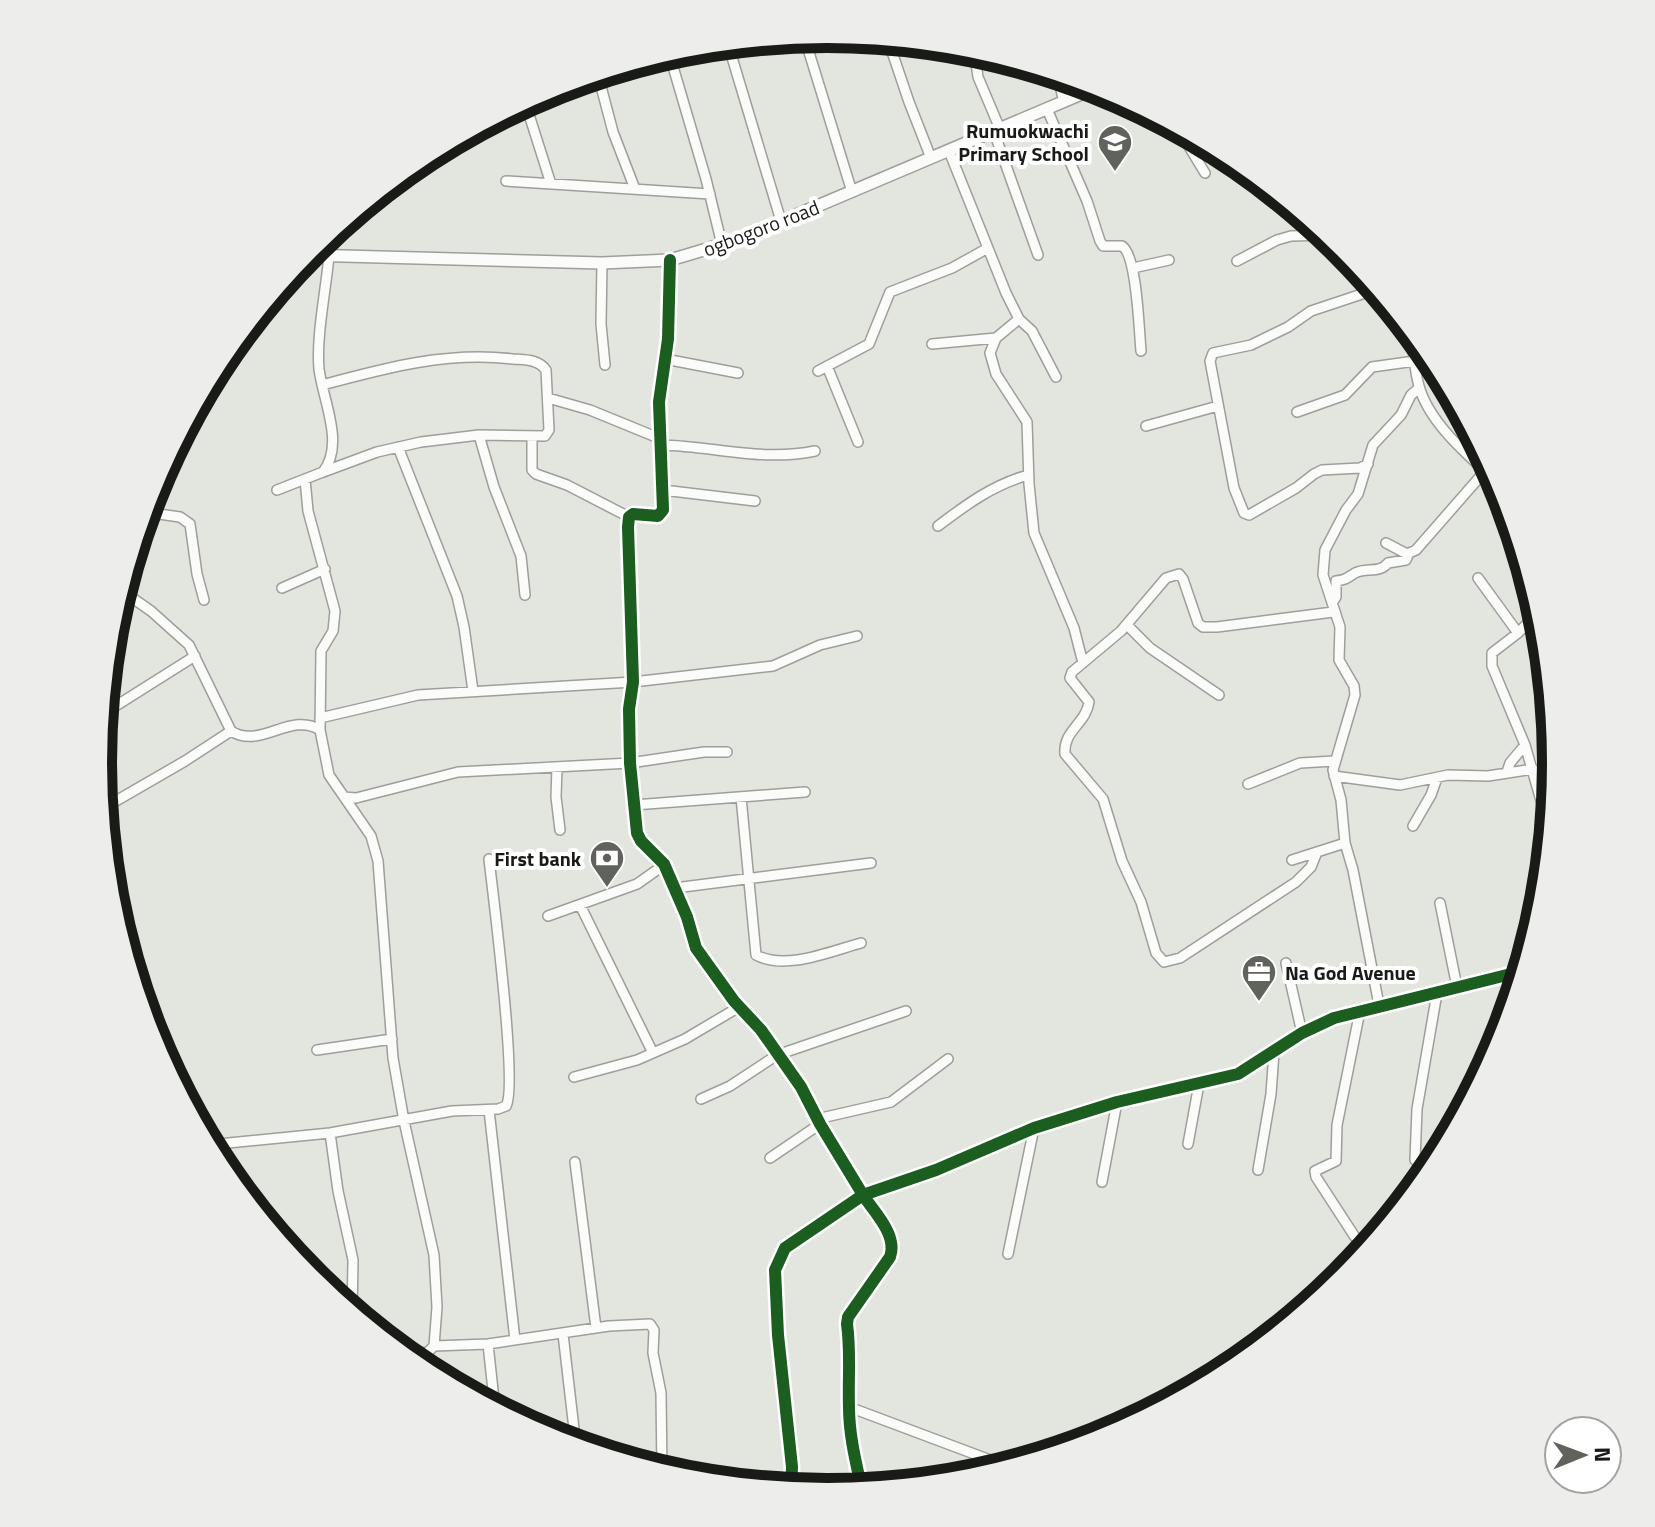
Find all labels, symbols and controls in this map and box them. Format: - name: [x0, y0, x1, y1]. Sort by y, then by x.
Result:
- place label: Rumuokwachi Primary School: [958, 115, 1089, 169]
- school or university icon: Rumuokwachi Primary School: [1096, 123, 1134, 173]
- street label: ogbogoro road: [698, 192, 824, 264]
- bank icon: First bank: [588, 839, 626, 889]
- place label: First bank: [494, 843, 582, 874]
- office icon: Na God Avenue: [1240, 953, 1278, 1003]
- place label: Na God Avenue: [1285, 957, 1416, 988]
- north arrow: [1543, 1415, 1623, 1495]
- text: N: [1586, 1447, 1620, 1463]

